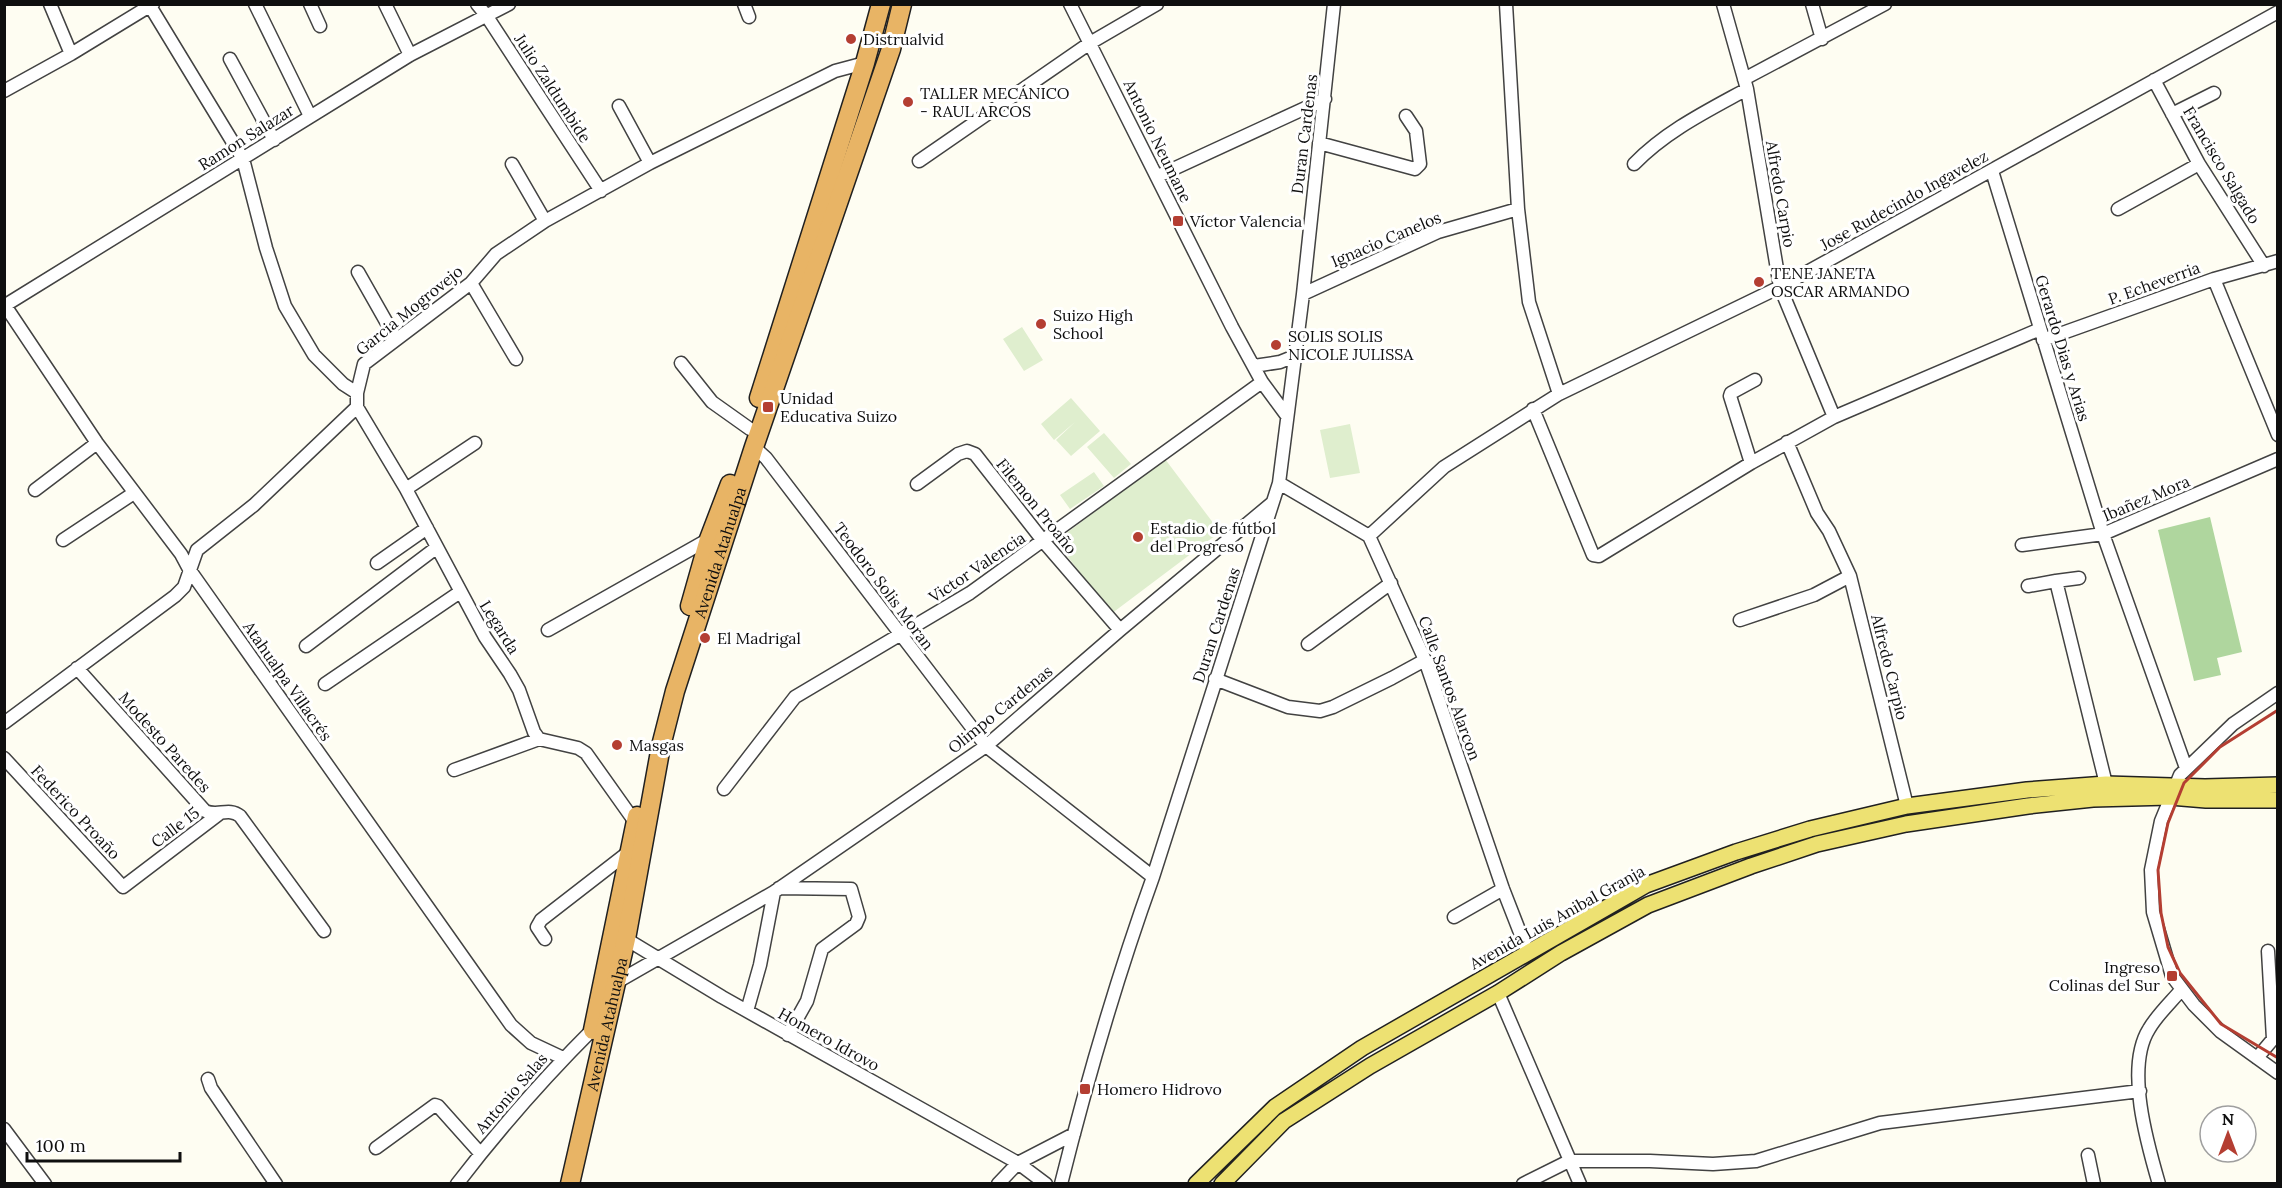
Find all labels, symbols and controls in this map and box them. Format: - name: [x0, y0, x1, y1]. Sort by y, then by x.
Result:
- street label: Julio Zaldumbide: [510, 29, 596, 146]
- place label: Distrualvid: [863, 29, 945, 49]
- marker: Distrualvid: [844, 32, 858, 46]
- street label: Duran Cardenas: [1287, 73, 1321, 195]
- street label: Antonio Neumane: [1119, 75, 1197, 206]
- place label: TALLER MECÁNICO - RAUL ARCOS: [920, 83, 1070, 121]
- marker: TALLER MECÁNICO - RAUL ARCOS: [901, 95, 915, 109]
- street label: Ramon Salazar: [194, 100, 298, 174]
- street label: Francisco Salgado: [2179, 103, 2265, 227]
- street label: Alfredo Carpio: [1762, 138, 1800, 249]
- street label: Jose Rudecindo Ingavelez: [1816, 145, 1991, 255]
- street label: Ignacio Canelos: [1328, 207, 1444, 271]
- place label: Víctor Valencia: [1189, 211, 1302, 231]
- marker: Víctor Valencia: [1171, 214, 1185, 228]
- street label: P. Echeverria: [2105, 257, 2203, 309]
- street label: Garcia Mogrovejo: [351, 261, 467, 359]
- place label: TENE JANETA OSCAR ARMANDO: [1771, 263, 1910, 301]
- street label: Gerardo Dias y Arias: [2031, 272, 2095, 424]
- marker: TENE JANETA OSCAR ARMANDO: [1752, 275, 1766, 289]
- place label: Suizo High School: [1053, 305, 1134, 343]
- marker: Suizo High School: [1034, 317, 1048, 331]
- place label: SOLIS SOLIS NICOLE JULISSA: [1288, 326, 1414, 364]
- marker: SOLIS SOLIS NICOLE JULISSA: [1269, 338, 1283, 352]
- place label: Unidad Educativa Suizo: [780, 388, 897, 426]
- marker: Unidad Educativa Suizo: [761, 400, 775, 414]
- street label: Filemon Proaño: [992, 454, 1082, 558]
- street label: Ibañez Mora: [2099, 471, 2193, 525]
- street label: Avenida Atahualpa: [689, 484, 750, 621]
- street label: Teodoro Solis Moran: [830, 518, 939, 654]
- place label: Estadio de fútbol del Progreso: [1150, 518, 1276, 556]
- street label: Victor Valencia: [924, 527, 1029, 607]
- marker: Estadio de fútbol del Progreso: [1131, 530, 1145, 544]
- street label: Duran Cardenas: [1188, 565, 1244, 685]
- street label: Legarda: [476, 596, 524, 658]
- street label: Alfredo Carpio: [1867, 611, 1913, 722]
- street label: Calle Santos Alarcon: [1415, 613, 1485, 763]
- street label: Atahualpa Villacrés: [239, 617, 337, 745]
- place label: El Madrigal: [717, 628, 801, 648]
- marker: El Madrigal: [698, 631, 712, 645]
- street label: Olimpo Cardenas: [944, 661, 1056, 757]
- street label: Modesto Paredes: [115, 688, 215, 796]
- place label: Masgas: [629, 735, 684, 755]
- marker: Masgas: [610, 738, 624, 752]
- street label: Federico Proaño: [27, 761, 125, 863]
- street label: Calle 15: [147, 802, 203, 852]
- street label: Avenida Luis Anibal Granja: [1465, 860, 1648, 974]
- street label: Avenida Atahualpa: [581, 955, 632, 1094]
- place label: Ingreso Colinas del Sur: [2049, 957, 2160, 995]
- marker: Ingreso Colinas del Sur: [2165, 969, 2179, 983]
- street label: Homero Idrovo: [775, 1003, 883, 1075]
- street label: Antonio Salas: [470, 1049, 551, 1138]
- place label: Homero Hidrovo: [1097, 1079, 1222, 1099]
- marker: Homero Hidrovo: [1078, 1082, 1092, 1096]
- north arrow: [2198, 1104, 2258, 1164]
- text: N: [2222, 1109, 2234, 1129]
- scale bar: [27, 1125, 180, 1163]
- text: 100 m: [36, 1134, 86, 1157]

